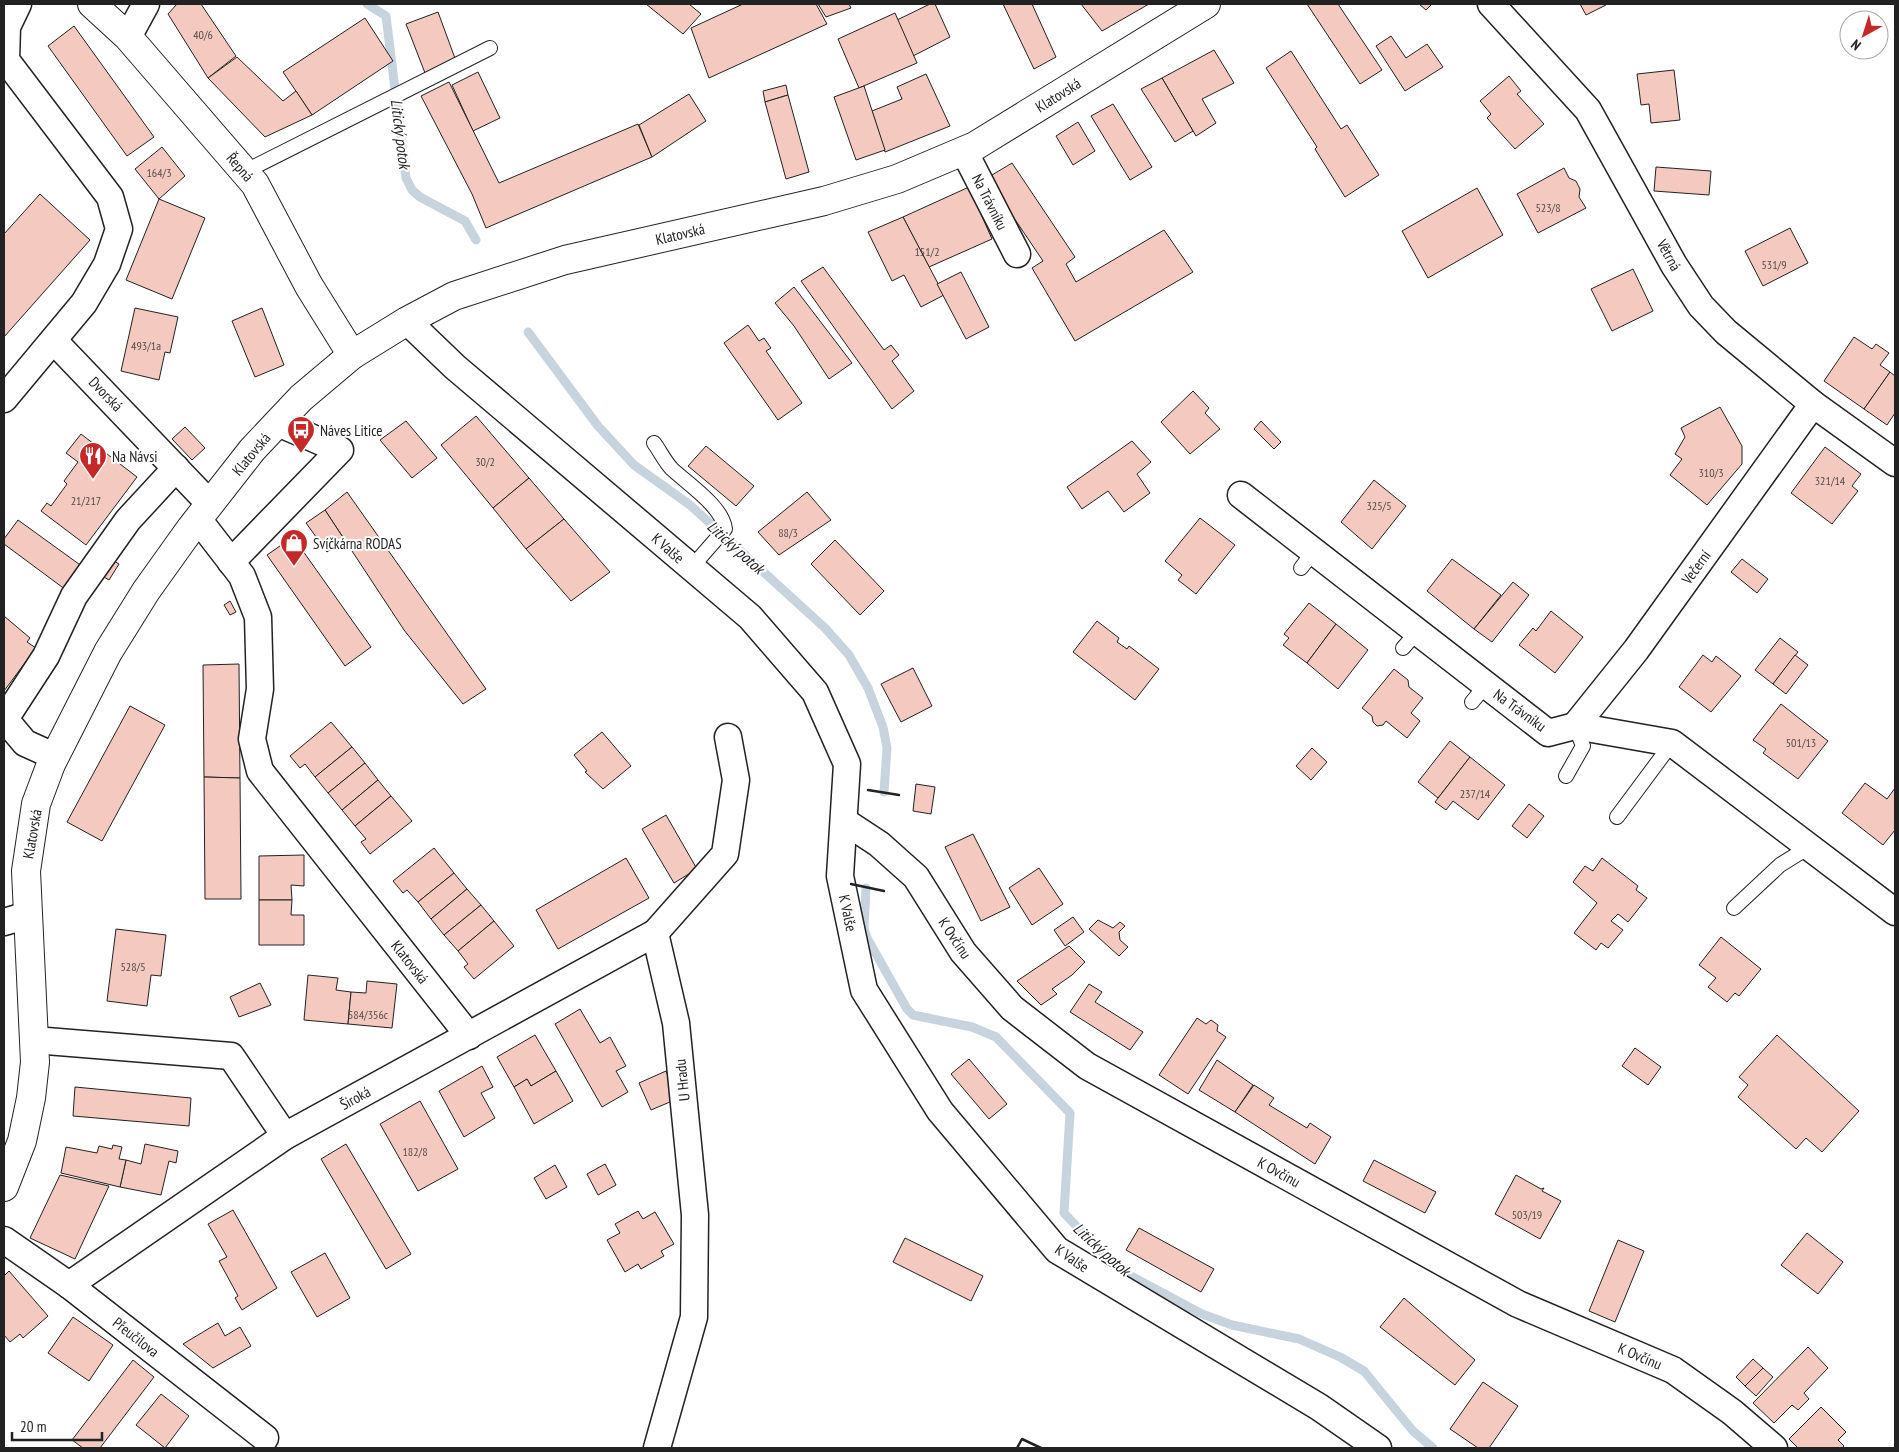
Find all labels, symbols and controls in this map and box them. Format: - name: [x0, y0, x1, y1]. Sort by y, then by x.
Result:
- north arrow: [1839, 10, 1889, 60]
- house number: 40/6: [193, 27, 213, 42]
- text: N: [1847, 36, 1864, 54]
- street label: Klatovská: [1032, 74, 1084, 116]
- water label: Litický potok: [387, 98, 415, 172]
- street label: Řepná: [222, 149, 258, 185]
- house number: 164/3: [146, 165, 172, 180]
- street label: Na Trávníku: [968, 171, 1012, 233]
- house number: 523/8: [1535, 200, 1561, 215]
- street label: Klatovská: [654, 219, 706, 249]
- street label: Větrná: [1652, 235, 1685, 274]
- house number: 151/2: [914, 244, 940, 259]
- house number: 531/9: [1761, 257, 1787, 272]
- house number: 493/1a: [131, 338, 161, 353]
- street label: Dvorská: [85, 373, 127, 415]
- bus stop icon: Náves Litice: [286, 415, 316, 454]
- place label: Náves Litice: [320, 421, 382, 440]
- street label: Klatovská: [228, 429, 274, 479]
- restaurant icon: Na Návsi: [78, 441, 108, 480]
- place label: Na Návsi: [112, 447, 157, 466]
- house number: 30/2: [475, 454, 495, 469]
- house number: 310/3: [1698, 465, 1724, 480]
- house number: 321/14: [1815, 473, 1846, 488]
- house number: 21/217: [71, 493, 101, 508]
- house number: 325/5: [1366, 498, 1392, 513]
- water label: Litický potok: [703, 516, 770, 579]
- house number: 88/3: [778, 525, 798, 540]
- shop icon: Svíčkárna RODAS: [279, 528, 309, 567]
- street label: K Valše: [648, 529, 688, 567]
- place label: Svíčkárna RODAS: [313, 534, 402, 553]
- street label: Večerní: [1677, 546, 1715, 589]
- street label: Na Trávníku: [1490, 685, 1550, 735]
- house number: 501/13: [1786, 735, 1816, 750]
- house number: 237/14: [1460, 786, 1491, 801]
- street label: Klatovská: [18, 808, 46, 860]
- street label: K Valše: [835, 893, 861, 933]
- street label: K Ovčínu: [934, 914, 976, 962]
- street label: Klatovská: [387, 936, 433, 988]
- house number: 528/5: [120, 959, 146, 974]
- house number: 584/356c: [348, 1007, 389, 1022]
- street label: U Hradu: [670, 1058, 694, 1102]
- street label: Široká: [336, 1082, 374, 1114]
- house number: 182/8: [402, 1144, 428, 1159]
- street label: K Ovčínu: [1254, 1153, 1304, 1191]
- house number: 503/19: [1512, 1207, 1542, 1222]
- water label: Litický potok: [1069, 1218, 1136, 1281]
- street label: K Valše: [1051, 1240, 1093, 1276]
- street label: Přeučilova: [109, 1313, 163, 1361]
- street label: K Ovčínu: [1615, 1338, 1665, 1374]
- scale bar: [12, 1410, 102, 1442]
- text: 20 m: [20, 1417, 46, 1436]

